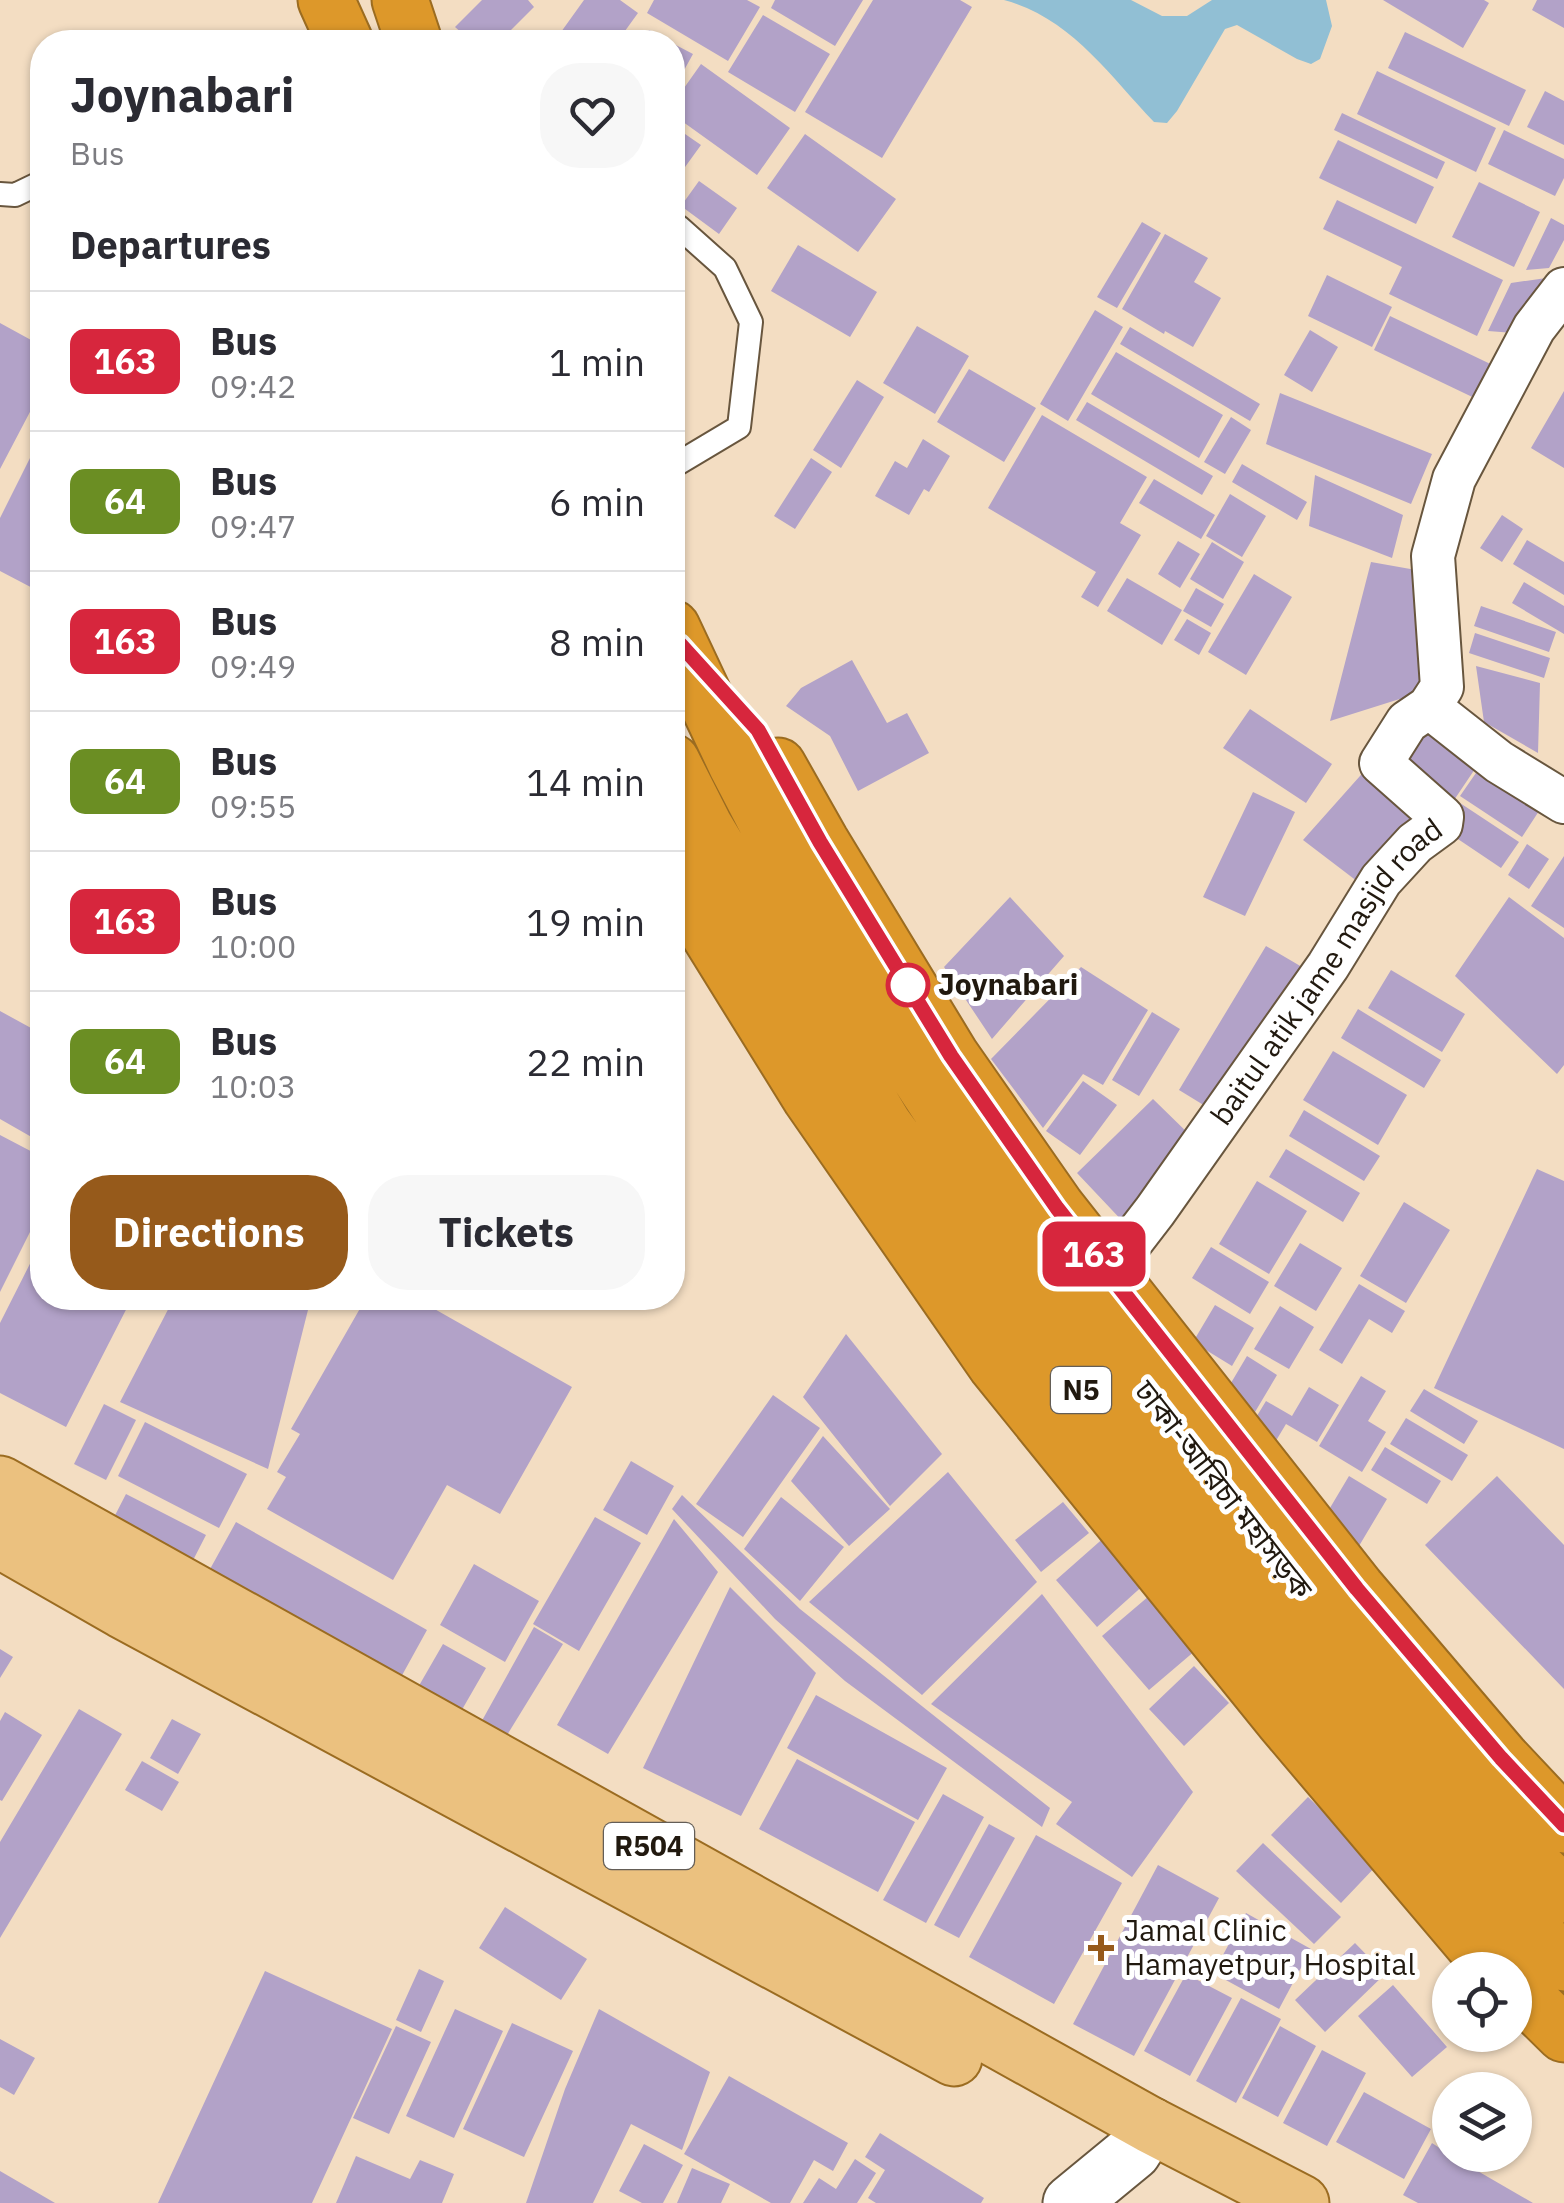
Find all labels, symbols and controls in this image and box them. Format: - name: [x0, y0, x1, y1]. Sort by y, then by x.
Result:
- text: Joynabari: [70, 63, 295, 125]
- button: heart: [540, 63, 645, 168]
- text: Bus: [70, 132, 125, 174]
- text: Departures: [70, 220, 271, 269]
- text: Bus: [210, 316, 277, 365]
- text: 1 min: [549, 337, 645, 386]
- text: 163: [93, 338, 157, 384]
- text: 09:42: [210, 365, 296, 407]
- text: Bus: [210, 456, 277, 505]
- text: 6 min: [549, 477, 645, 526]
- text: 64: [104, 478, 146, 524]
- text: 09:47: [210, 505, 296, 547]
- text: Bus: [210, 596, 277, 645]
- text: 8 min: [549, 617, 645, 666]
- text: 163: [93, 618, 157, 664]
- text: 09:49: [210, 645, 296, 687]
- text: Bus: [210, 736, 277, 785]
- text: 14 min: [526, 757, 645, 806]
- text: 64: [104, 758, 146, 804]
- text: 09:55: [210, 785, 296, 827]
- street label: baitul atik jame masjid road: [1201, 809, 1449, 1132]
- text: Bus: [210, 876, 277, 925]
- text: 19 min: [526, 897, 645, 946]
- text: 163: [93, 898, 157, 944]
- text: 10:00: [210, 925, 296, 967]
- marker: Joynabari: [887, 964, 929, 1006]
- place label: Joynabari: [938, 964, 1078, 1003]
- text: Bus: [210, 1016, 277, 1065]
- text: 22 min: [526, 1037, 645, 1086]
- text: 64: [104, 1038, 146, 1084]
- text: 10:03: [210, 1065, 296, 1107]
- button: Directions: [70, 1175, 348, 1290]
- button: Tickets: [368, 1175, 645, 1290]
- line badge: 163: [1036, 1222, 1152, 1286]
- text: 163: [1062, 1231, 1126, 1277]
- road number: N5: [1051, 1367, 1111, 1413]
- street label: ঢাকা-আরিচা মহাসড়ক: [1126, 1371, 1322, 1607]
- road number: R504: [604, 1823, 694, 1869]
- place label: Jamal Clinic Hamayetpur, Hospital: [1124, 1910, 1416, 1983]
- marker: Jamal Clinic Hamayetpur, Hospital: [1088, 1935, 1114, 1961]
- map controls: [1432, 1952, 1532, 2172]
- button: locate: [1432, 1952, 1532, 2052]
- button: layers: [1432, 2072, 1532, 2172]

